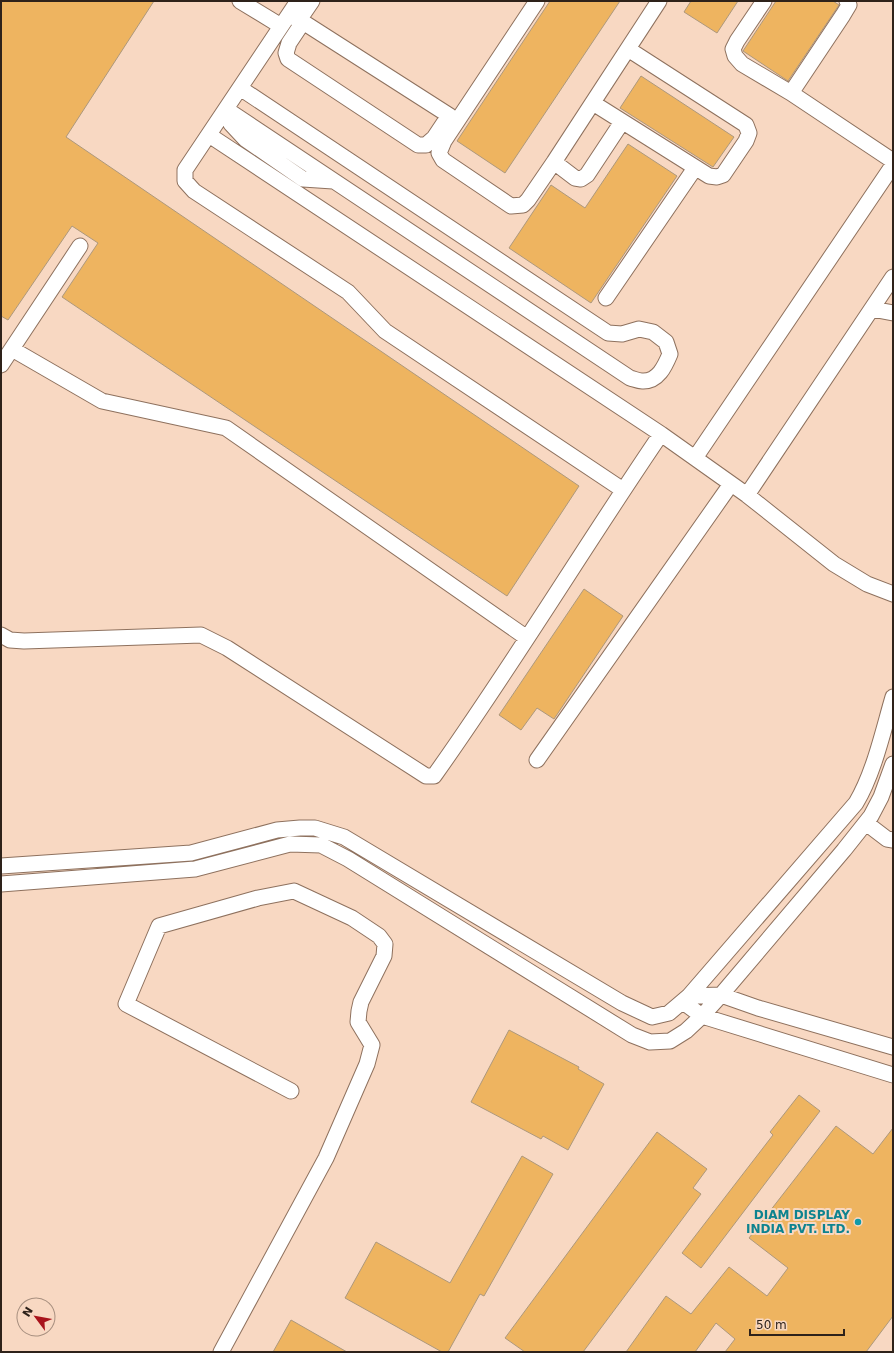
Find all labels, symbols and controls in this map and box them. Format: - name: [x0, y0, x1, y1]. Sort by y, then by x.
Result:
- place label: DIAM DISPLAY INDIA PVT. LTD.: [746, 1208, 850, 1236]
- marker: DIAM DISPLAY INDIA PVT. LTD.: [853, 1217, 863, 1227]
- north arrow: [16, 1297, 56, 1337]
- text: N: [20, 1305, 36, 1319]
- scale bar: [750, 1311, 844, 1337]
- text: 50 m: [756, 1318, 787, 1332]

